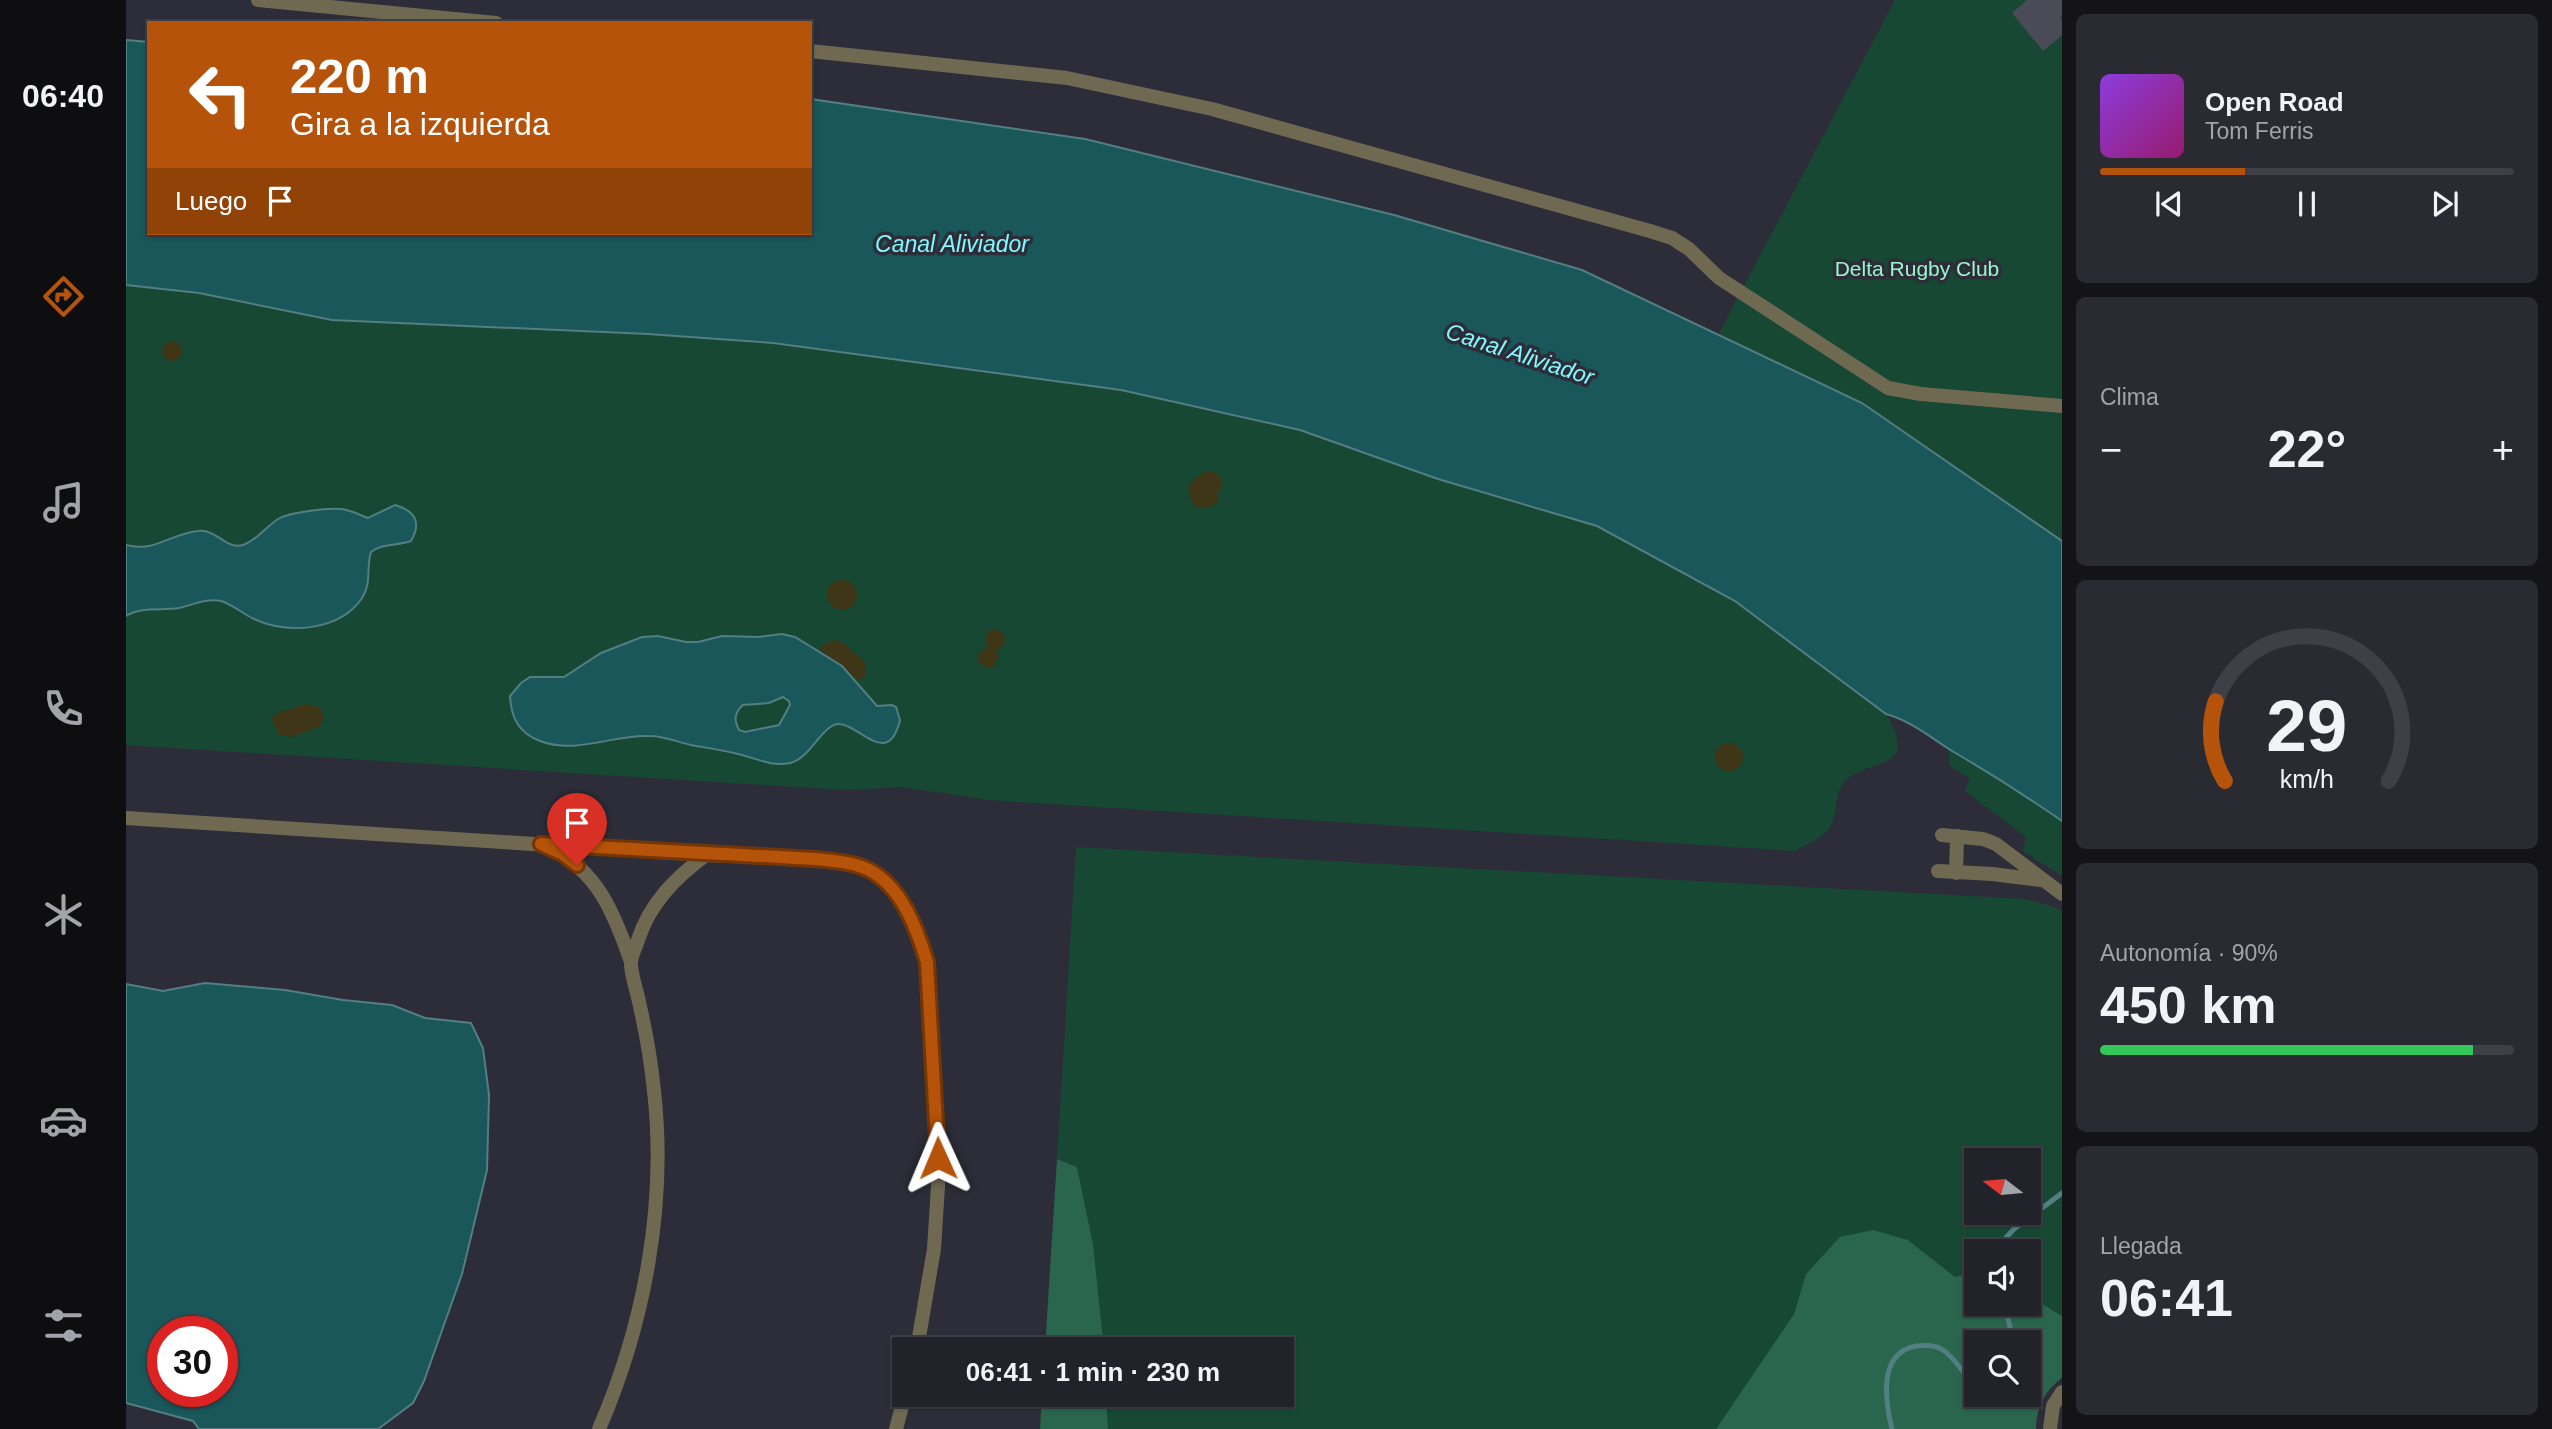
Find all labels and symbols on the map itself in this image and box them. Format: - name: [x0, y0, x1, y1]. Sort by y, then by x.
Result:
- water label: Canal Aliviador: [875, 231, 1030, 257]
- park label: Delta Rugby Club: [1835, 257, 1999, 280]
- water label: Canal Aliviador: [1443, 318, 1598, 391]
- pin: [547, 793, 607, 865]
- position arrow: [901, 1121, 975, 1195]
- north arrow: [1964, 1148, 2040, 1225]
- speed limit sign: 30: [147, 1316, 238, 1407]

